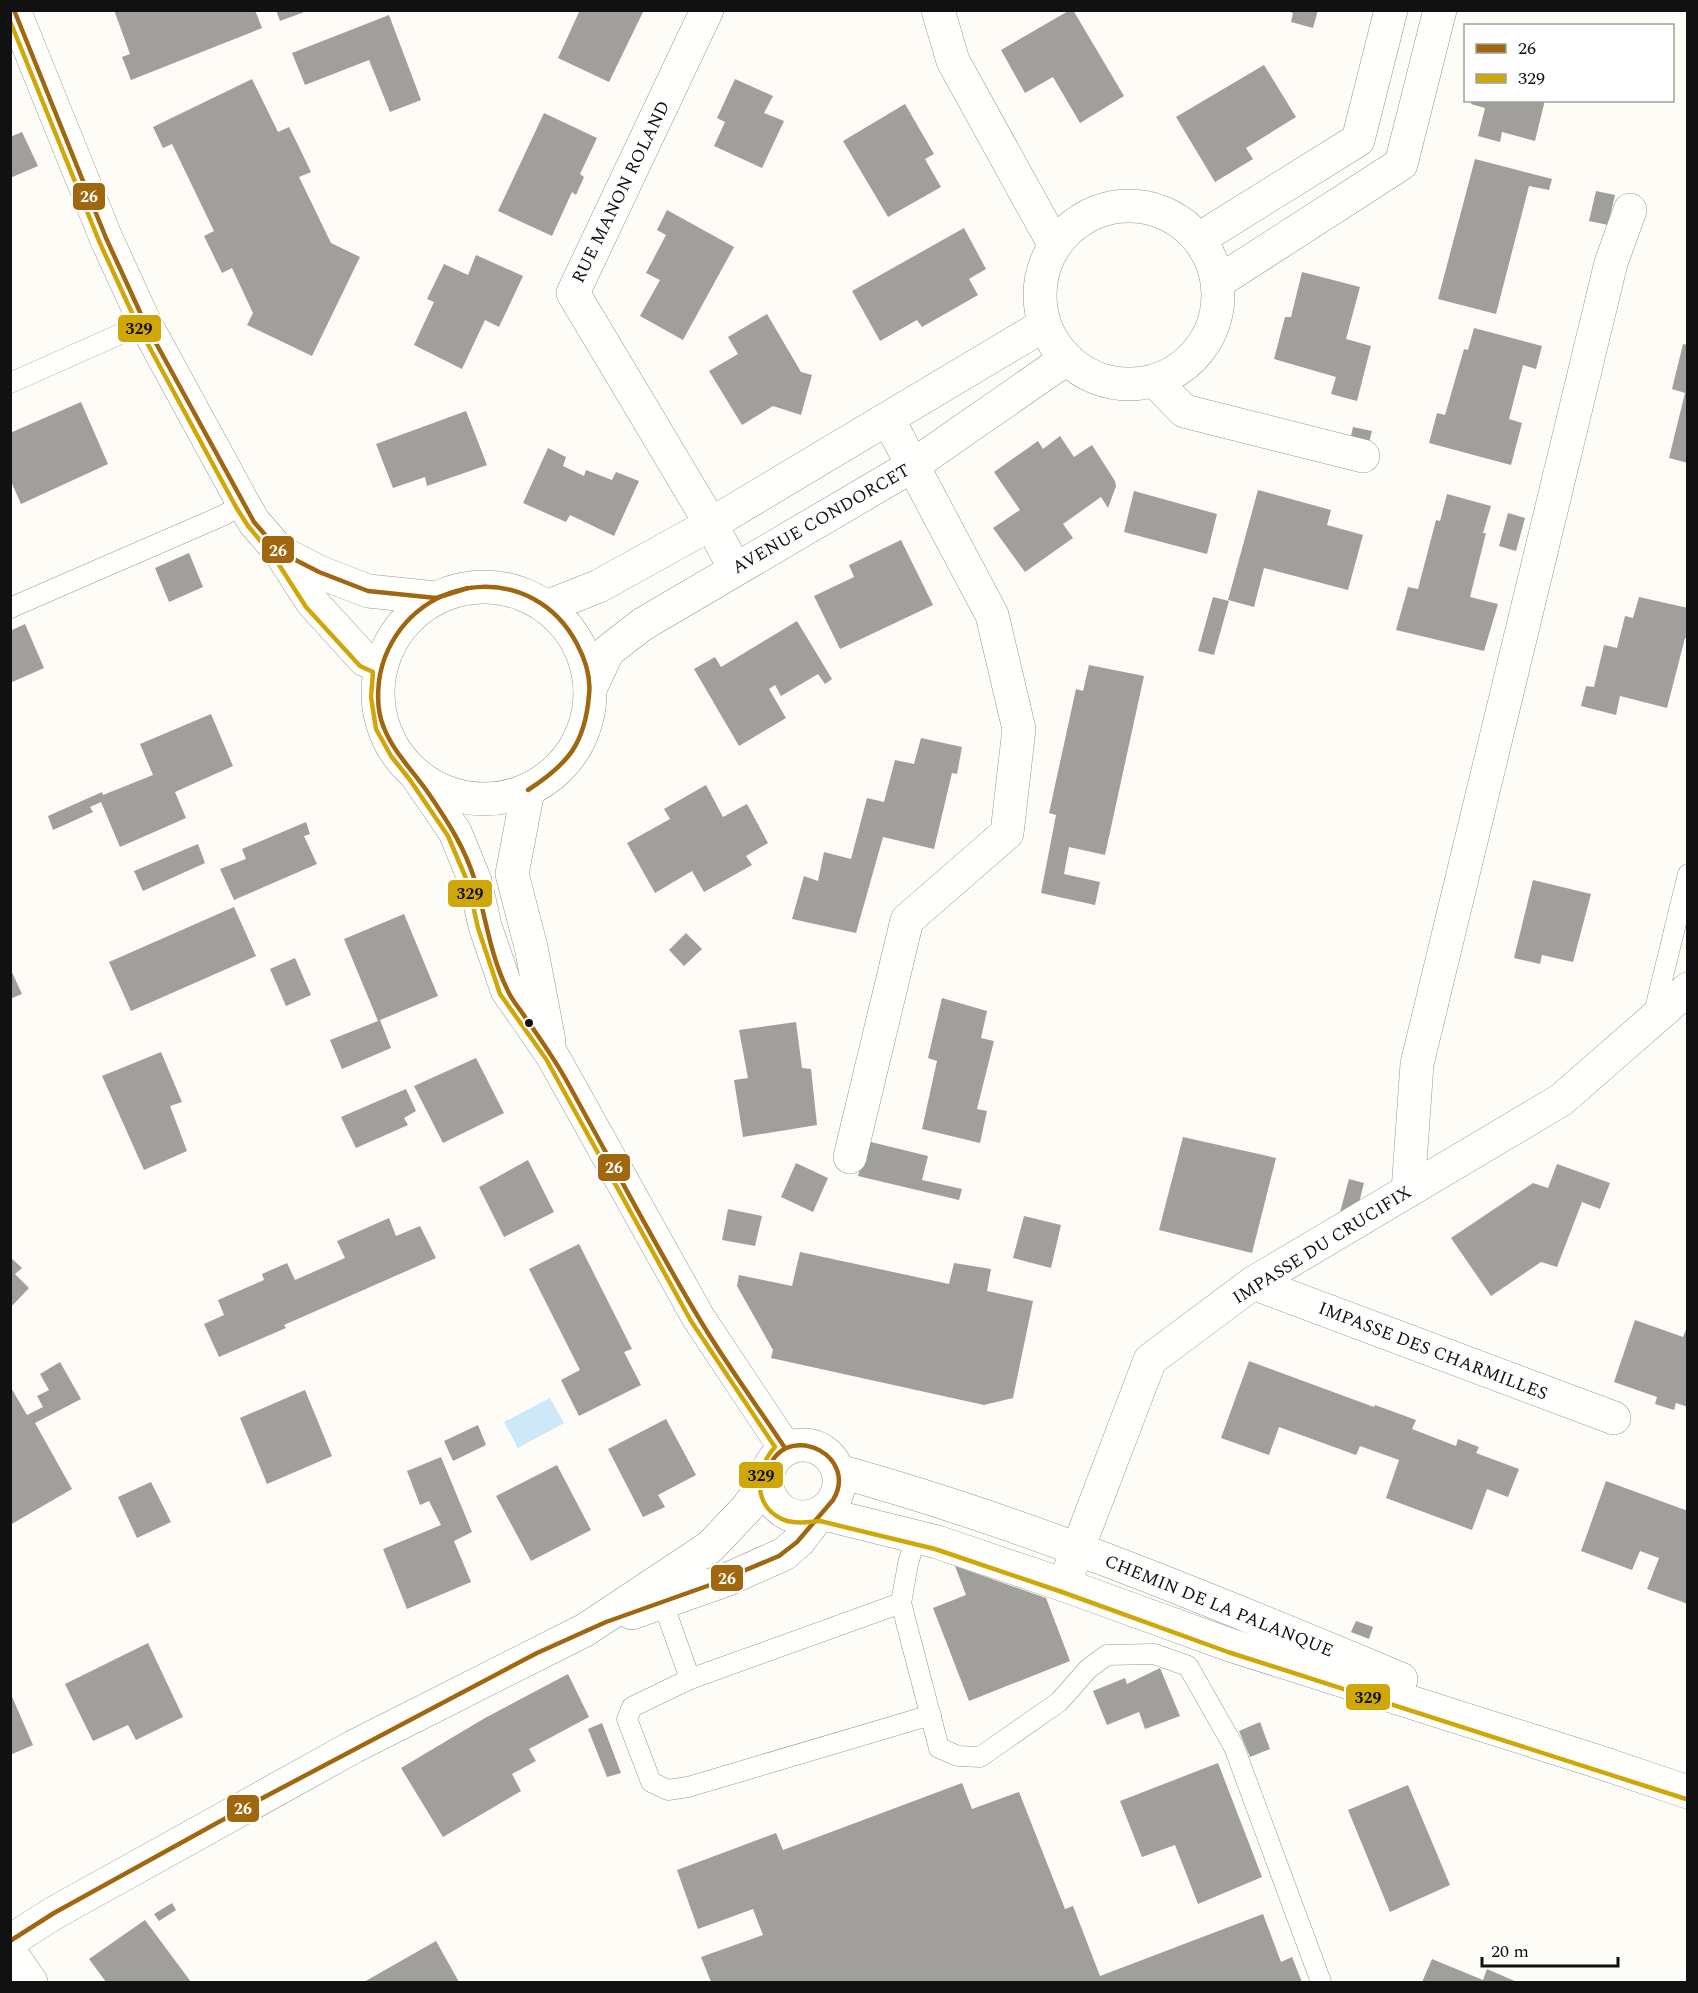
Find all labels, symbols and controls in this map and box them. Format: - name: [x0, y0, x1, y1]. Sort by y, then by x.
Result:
- legend: [1464, 24, 1674, 102]
- text: 26: [1518, 35, 1536, 62]
- text: 329: [1518, 65, 1545, 92]
- street label: RUE MANON ROLAND: [565, 96, 677, 288]
- line badge: 26: [72, 182, 106, 211]
- text: 26: [80, 185, 98, 209]
- line badge: 329: [117, 314, 162, 343]
- text: 329: [126, 317, 152, 341]
- street label: AVENUE CONDORCET: [727, 457, 915, 581]
- line badge: 26: [261, 535, 295, 564]
- text: 26: [269, 539, 287, 563]
- line badge: 329: [447, 879, 493, 908]
- text: 329: [457, 882, 483, 906]
- unlabelled marker: [523, 1017, 535, 1029]
- line badge: 26: [597, 1153, 631, 1182]
- text: 26: [605, 1156, 623, 1180]
- street label: IMPASSE DU CRUCIFIX: [1227, 1179, 1417, 1311]
- street label: IMPASSE DES CHARMILLES: [1314, 1295, 1552, 1407]
- line badge: 329: [738, 1461, 784, 1489]
- text: 329: [748, 1464, 774, 1488]
- street label: CHEMIN DE LA PALANQUE: [1100, 1548, 1338, 1664]
- line badge: 26: [710, 1564, 744, 1592]
- text: 26: [718, 1567, 736, 1591]
- line badge: 329: [1345, 1683, 1391, 1711]
- text: 329: [1355, 1686, 1381, 1710]
- line badge: 26: [226, 1794, 260, 1823]
- text: 26: [234, 1797, 252, 1821]
- scale bar: [1482, 1930, 1618, 1968]
- text: 20 m: [1491, 1938, 1529, 1965]

